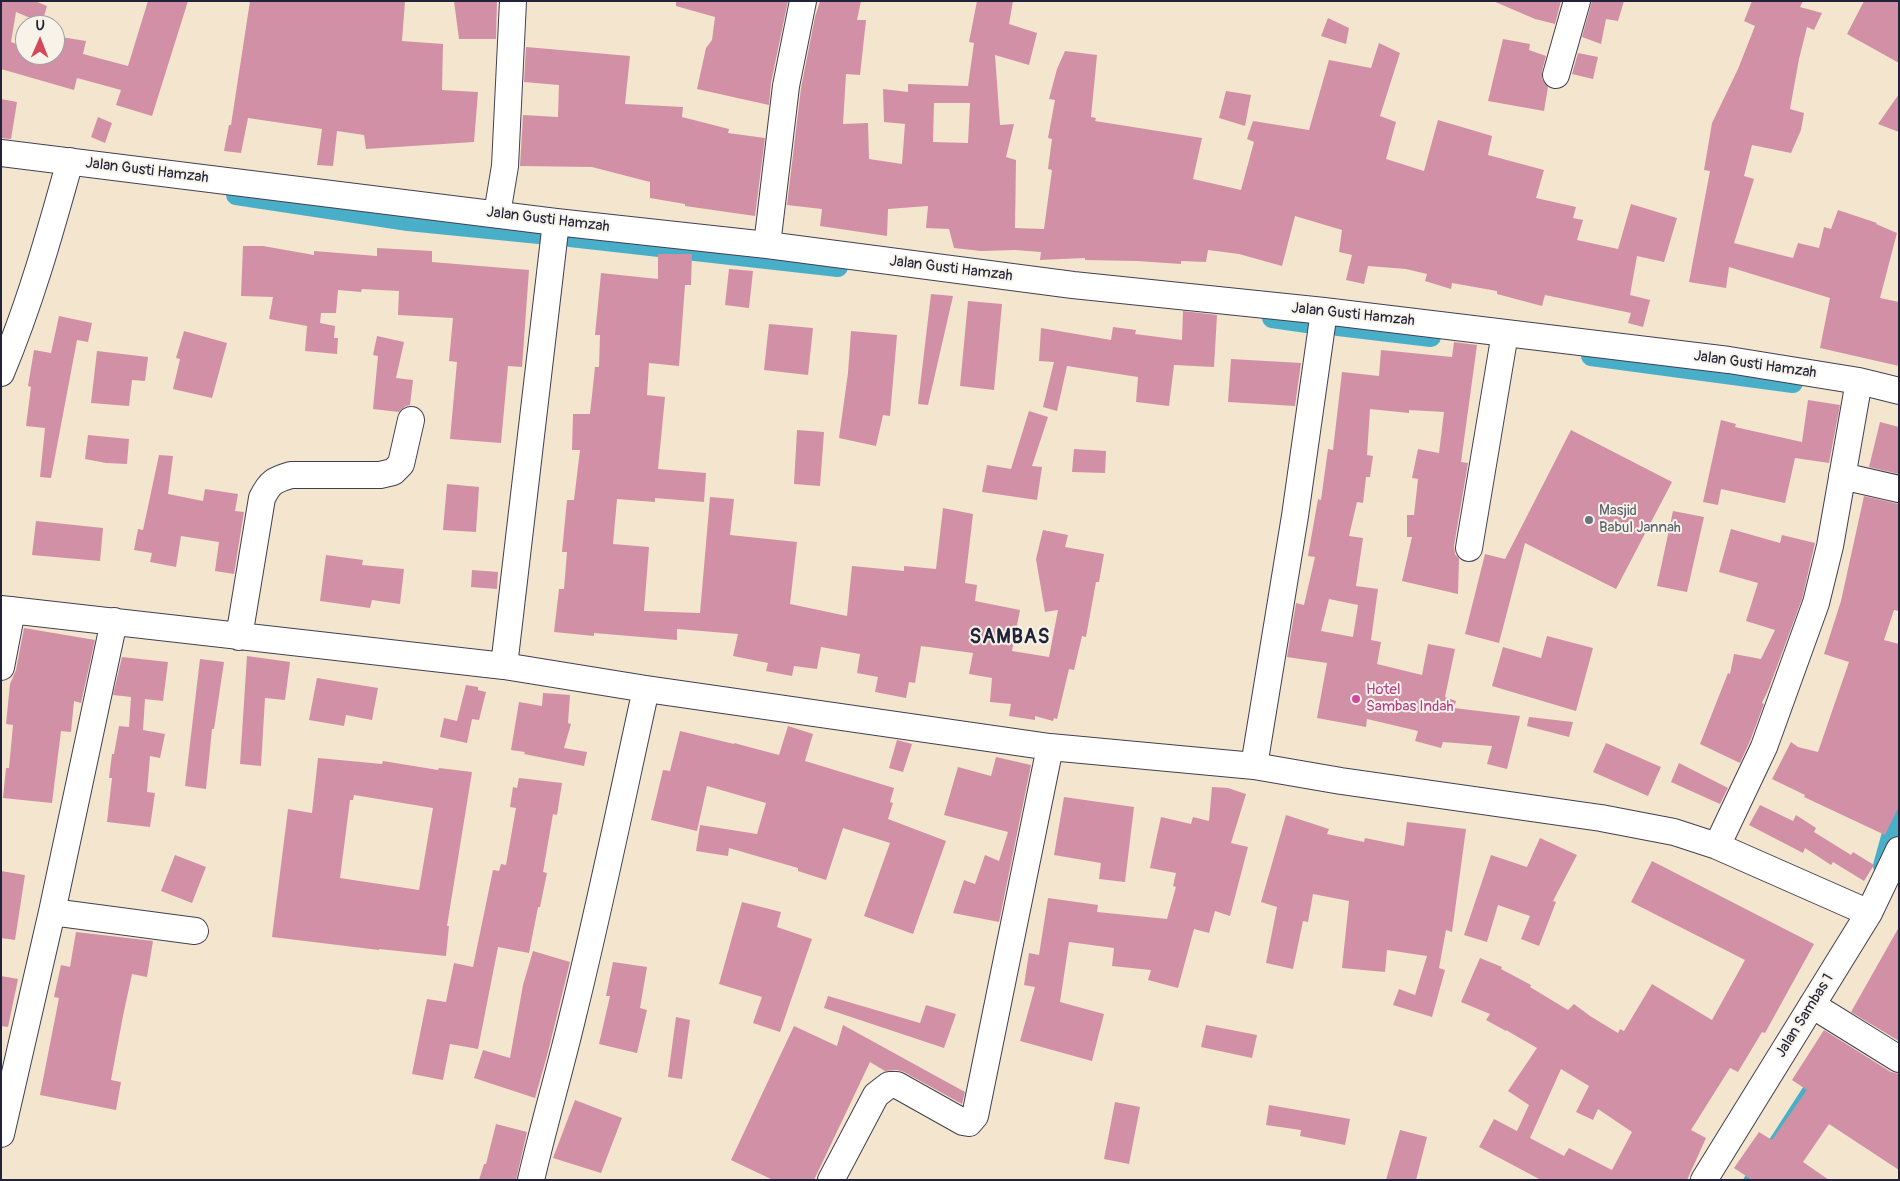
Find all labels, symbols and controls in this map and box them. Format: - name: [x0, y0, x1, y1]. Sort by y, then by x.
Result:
- north arrow: [15, 15, 65, 65]
- text: U: [35, 17, 45, 34]
- street label: Jalan Gusti Hamzah: [84, 155, 210, 187]
- street label: Jalan Gusti Hamzah: [485, 204, 611, 236]
- street label: Jalan Gusti Hamzah: [888, 253, 1014, 285]
- street label: Jalan Gusti Hamzah: [1291, 300, 1415, 330]
- street label: Jalan Gusti Hamzah: [1692, 347, 1818, 383]
- place label: Masjid Babul Jannah: [1599, 502, 1681, 537]
- marker: Masjid Babul Jannah: [1583, 514, 1595, 526]
- district label: SAMBAS: [969, 626, 1051, 650]
- place label: Hotel Sambas Indah: [1366, 681, 1453, 716]
- marker: Hotel Sambas Indah: [1350, 693, 1362, 705]
- street label: Jalan Sambas 1: [1772, 971, 1838, 1061]

